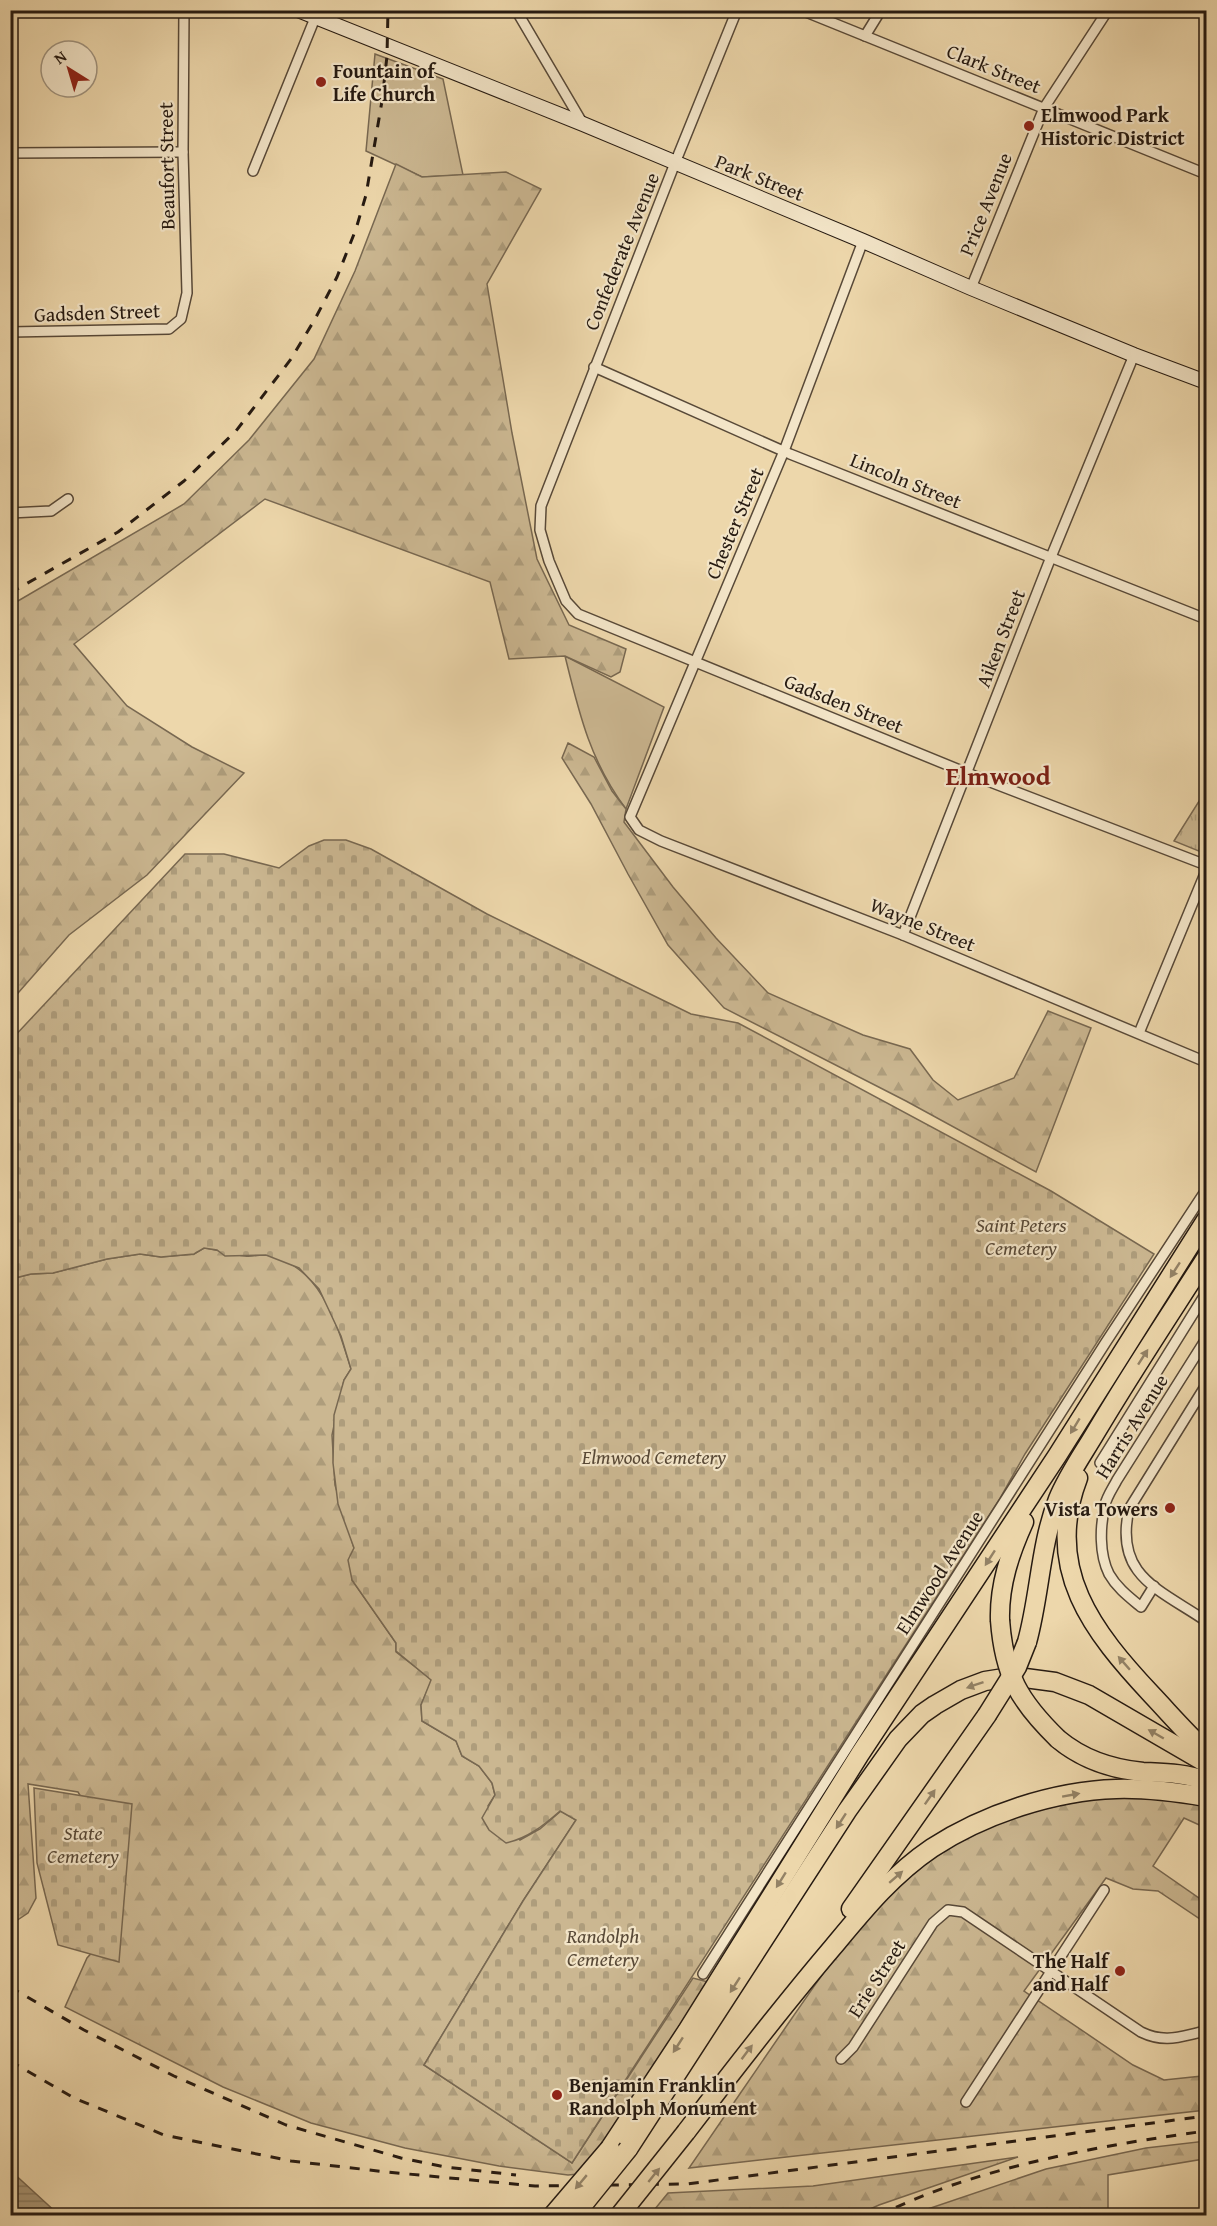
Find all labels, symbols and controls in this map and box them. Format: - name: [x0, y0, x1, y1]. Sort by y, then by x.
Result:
- street label: Clark Street: [943, 36, 1045, 100]
- north arrow: [39, 39, 99, 99]
- text: N: [48, 44, 72, 70]
- place label: Fountain of Life Church: [333, 56, 436, 108]
- marker: Fountain of Life Church: [314, 75, 328, 89]
- place label: Elmwood Park Historic District: [1041, 100, 1185, 152]
- street label: Beaufort Street: [150, 102, 182, 230]
- marker: Elmwood Park Historic District: [1022, 119, 1036, 133]
- street label: Park Street: [711, 146, 809, 208]
- street label: Price Avenue: [951, 148, 1019, 260]
- street label: Confederate Avenue: [576, 168, 666, 334]
- street label: Gadsden Street: [33, 295, 161, 329]
- street label: Lincoln Street: [846, 445, 966, 515]
- street label: Chester Street: [697, 463, 771, 583]
- street label: Aiken Street: [968, 585, 1032, 691]
- street label: Gadsden Street: [780, 666, 908, 740]
- district label: Elmwood: [945, 756, 1051, 795]
- street label: Wayne Street: [866, 890, 980, 958]
- park label: Saint Peters Cemetery: [976, 1210, 1067, 1262]
- one-way arrow: [1169, 1261, 1181, 1277]
- one-way arrow: [1137, 1349, 1148, 1365]
- street label: Harris Avenue: [1087, 1368, 1175, 1484]
- one-way arrow: [1070, 1418, 1081, 1434]
- park label: Elmwood Cemetery: [581, 1442, 726, 1471]
- place label: Vista Towers: [1045, 1494, 1158, 1523]
- marker: Vista Towers: [1163, 1501, 1177, 1515]
- street label: Elmwood Avenue: [888, 1504, 990, 1640]
- one-way arrow: [984, 1549, 996, 1565]
- one-way arrow: [1118, 1656, 1131, 1671]
- one-way arrow: [966, 1681, 984, 1690]
- one-way arrow: [1147, 1729, 1164, 1739]
- one-way arrow: [924, 1789, 936, 1804]
- one-way arrow: [1061, 1791, 1080, 1800]
- one-way arrow: [836, 1813, 847, 1829]
- park label: State Cemetery: [47, 1818, 119, 1870]
- one-way arrow: [888, 1871, 903, 1884]
- one-way arrow: [776, 1872, 787, 1888]
- park label: Randolph Cemetery: [566, 1921, 639, 1973]
- street label: Erie Street: [840, 1933, 912, 2023]
- place label: The Half and Half: [1033, 1946, 1110, 1998]
- marker: The Half and Half: [1113, 1964, 1127, 1978]
- one-way arrow: [729, 1976, 741, 1992]
- one-way arrow: [673, 2037, 684, 2053]
- one-way arrow: [741, 2045, 753, 2060]
- place label: Benjamin Franklin Randolph Monument: [569, 2070, 757, 2122]
- marker: Benjamin Franklin Randolph Monument: [550, 2088, 564, 2102]
- one-way arrow: [647, 2168, 660, 2183]
- one-way arrow: [575, 2174, 588, 2190]

